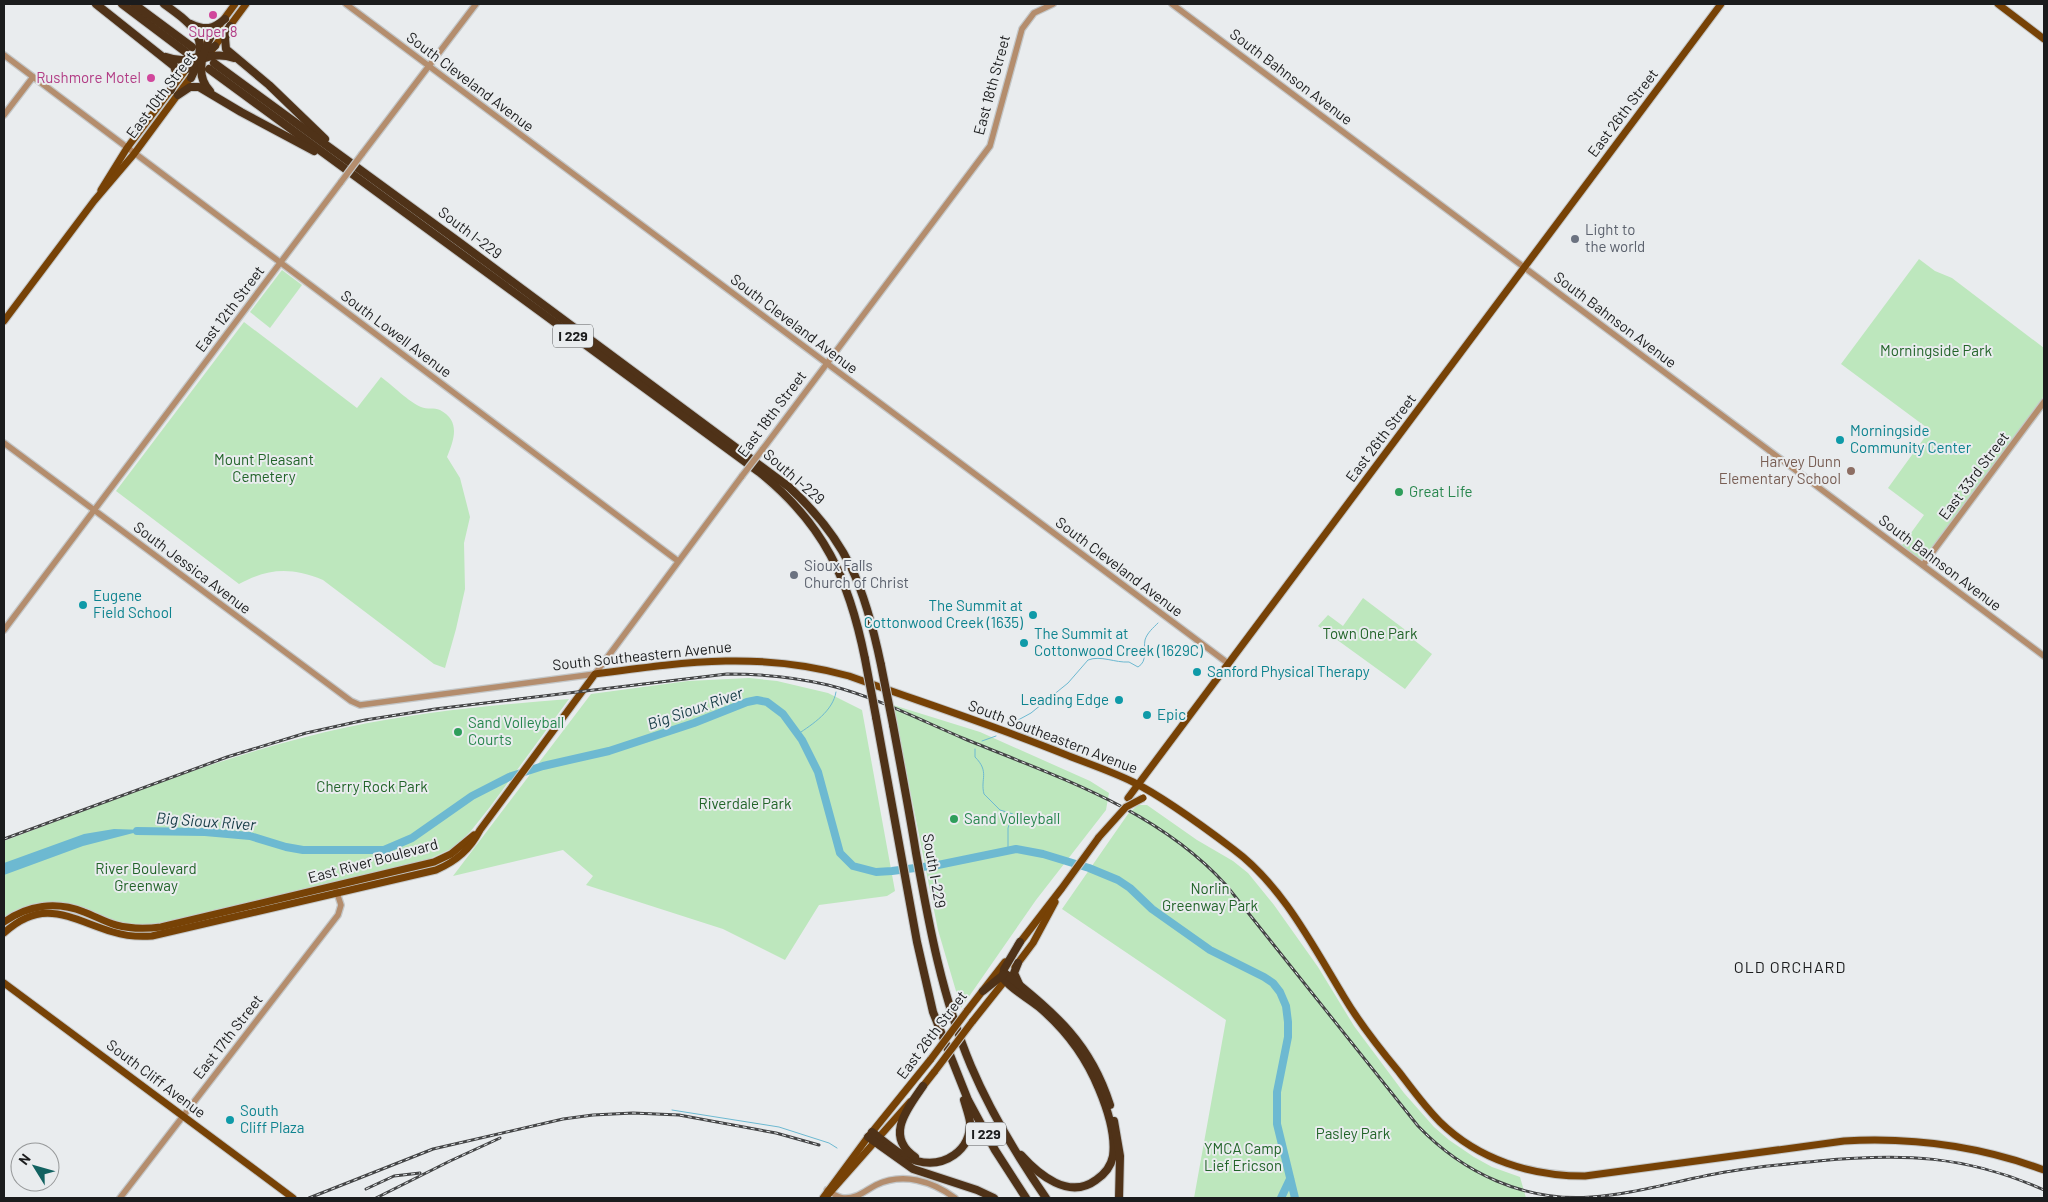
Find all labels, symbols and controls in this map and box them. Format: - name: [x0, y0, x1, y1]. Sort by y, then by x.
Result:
- marker: Super 8: [207, 9, 219, 21]
- place label: Super 8: [188, 22, 238, 40]
- street label: South Bahnson Avenue: [1227, 24, 1356, 128]
- street label: South Cleveland Avenue: [403, 27, 538, 135]
- street label: East 18th Street: [969, 33, 1013, 137]
- street label: East 10th Street: [122, 48, 199, 141]
- street label: East 26th Street: [1583, 65, 1661, 160]
- place label: Rushmore Motel: [36, 68, 141, 86]
- marker: Rushmore Motel: [145, 72, 157, 84]
- street label: South I-229: [435, 202, 506, 262]
- place label: Light to the world: [1585, 220, 1645, 255]
- marker: Light to the world: [1569, 233, 1581, 245]
- street label: East 12th Street: [191, 262, 267, 355]
- street label: South Bahnson Avenue: [1551, 267, 1680, 371]
- street label: South Cleveland Avenue: [727, 269, 862, 377]
- street label: South Lowell Avenue: [338, 286, 456, 381]
- road number: I 229: [553, 324, 593, 348]
- park label: Morningside Park: [1880, 341, 1992, 359]
- street label: East 18th Street: [733, 367, 809, 460]
- street label: East 26th Street: [1341, 390, 1419, 485]
- place label: Morningside Community Center: [1850, 421, 1972, 456]
- street label: East 33rd Street: [1934, 428, 2012, 523]
- marker: Morningside Community Center: [1834, 434, 1846, 446]
- street label: South I-229: [760, 445, 829, 508]
- park label: Mount Pleasant Cemetery: [214, 450, 314, 485]
- place label: Harvey Dunn Elementary School: [1719, 452, 1841, 487]
- marker: Harvey Dunn Elementary School: [1845, 465, 1857, 477]
- place label: Great Life: [1409, 482, 1473, 500]
- marker: Great Life: [1393, 486, 1405, 498]
- street label: South Bahnson Avenue: [1876, 510, 2005, 614]
- street label: South Cleveland Avenue: [1052, 512, 1187, 620]
- street label: South Jessica Avenue: [130, 517, 255, 617]
- place label: Sioux Falls Church of Christ: [804, 556, 909, 591]
- marker: Sioux Falls Church of Christ: [788, 569, 800, 581]
- place label: Eugene Field School: [93, 586, 172, 621]
- place label: The Summit at Cottonwood Creek (1635): [864, 596, 1023, 631]
- marker: Eugene Field School: [77, 599, 89, 611]
- marker: The Summit at Cottonwood Creek (1635): [1027, 609, 1039, 621]
- place label: The Summit at Cottonwood Creek (1629C): [1034, 624, 1203, 659]
- park label: Town One Park: [1322, 624, 1418, 642]
- street label: South Southeastern Avenue: [551, 637, 732, 673]
- marker: The Summit at Cottonwood Creek (1629C): [1018, 637, 1030, 649]
- place label: Sanford Physical Therapy: [1207, 662, 1370, 680]
- marker: Sanford Physical Therapy: [1191, 666, 1203, 678]
- water label: Big Sioux River: [644, 682, 746, 733]
- place label: Leading Edge: [1020, 690, 1109, 708]
- marker: Leading Edge: [1113, 694, 1125, 706]
- street label: South Southeastern Avenue: [966, 695, 1141, 777]
- place label: Epic: [1157, 705, 1186, 723]
- marker: Epic: [1141, 709, 1153, 721]
- place label: Sand Volleyball Courts: [468, 713, 564, 748]
- marker: Sand Volleyball Courts: [452, 726, 464, 738]
- park label: Cherry Rock Park: [316, 777, 428, 795]
- park label: Riverdale Park: [698, 794, 792, 812]
- water label: Big Sioux River: [156, 808, 258, 834]
- place label: Sand Volleyball: [964, 809, 1060, 827]
- marker: Sand Volleyball: [948, 813, 960, 825]
- street label: South I-229: [920, 832, 950, 909]
- street label: East River Boulevard: [306, 834, 440, 886]
- park label: River Boulevard Greenway: [95, 859, 197, 894]
- park label: Norlin Greenway Park: [1162, 879, 1259, 914]
- district label: OLD ORCHARD: [1734, 957, 1846, 976]
- street label: East 26th Street: [892, 987, 970, 1082]
- street label: East 17th Street: [189, 991, 266, 1082]
- street label: South Cliff Avenue: [104, 1035, 210, 1121]
- place label: South Cliff Plaza: [240, 1101, 304, 1136]
- marker: South Cliff Plaza: [224, 1114, 236, 1126]
- road number: I 229: [966, 1122, 1006, 1146]
- park label: Pasley Park: [1316, 1124, 1391, 1142]
- park label: YMCA Camp Lief Ericson: [1204, 1139, 1282, 1174]
- north arrow: [10, 1142, 60, 1192]
- text: N: [15, 1150, 34, 1168]

